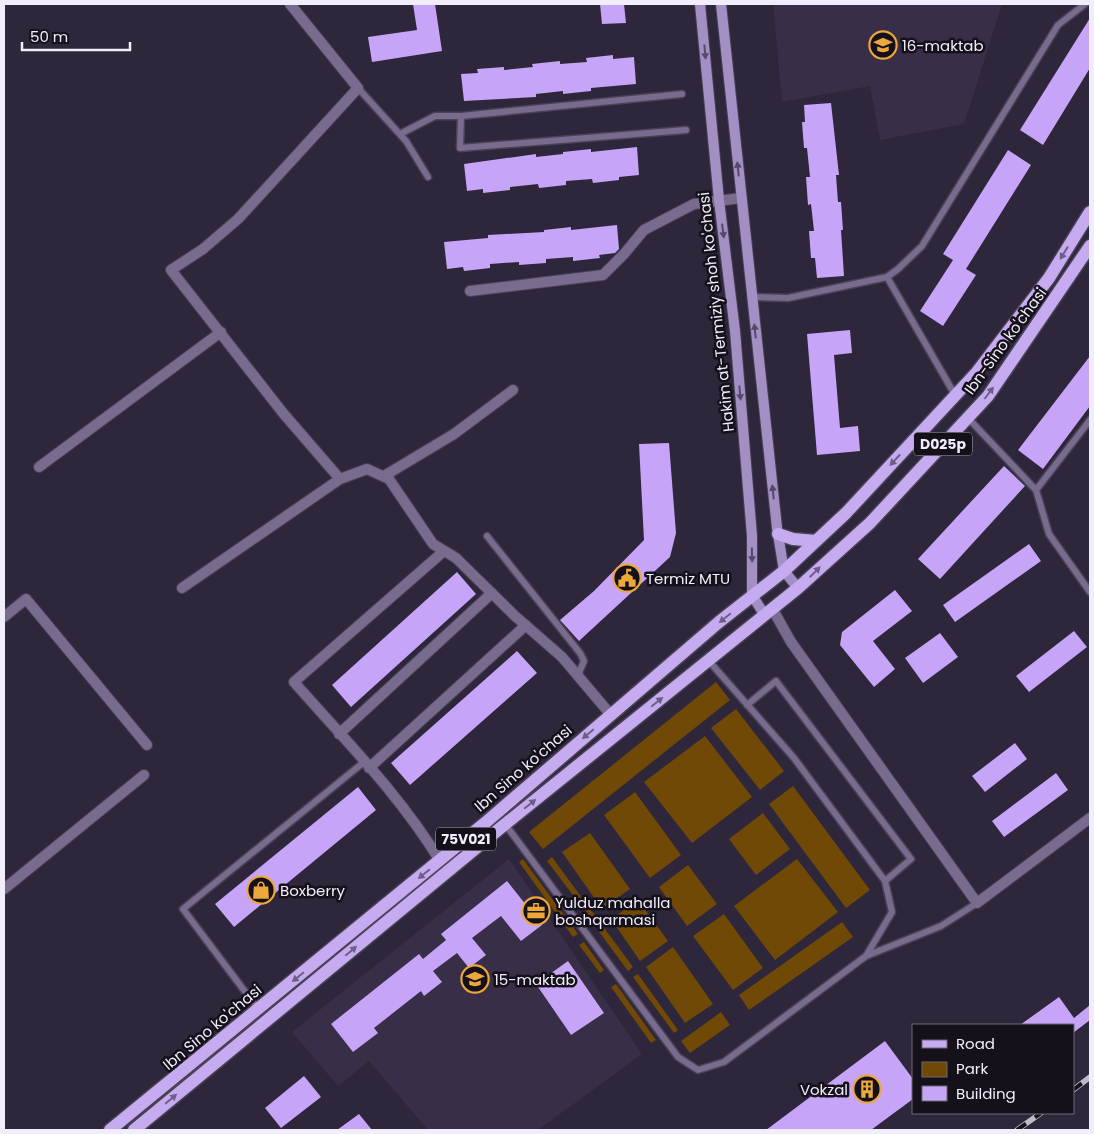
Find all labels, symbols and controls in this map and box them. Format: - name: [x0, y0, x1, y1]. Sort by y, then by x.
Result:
- scale bar: [22, 20, 130, 52]
- text: 50 m: [30, 26, 68, 47]
- school or university icon: 16-maktab: [868, 30, 898, 60]
- place label: 16-maktab: [902, 35, 984, 56]
- one-way arrow: [701, 45, 709, 61]
- one-way arrow: [734, 161, 742, 177]
- street label: Hakim at-Termiziy shoh ko'chasi: [693, 191, 739, 433]
- one-way arrow: [719, 224, 727, 240]
- one-way arrow: [1060, 246, 1069, 259]
- street label: Ibn-Sino ko'chasi: [959, 283, 1051, 399]
- one-way arrow: [751, 322, 759, 338]
- one-way arrow: [736, 385, 744, 401]
- one-way arrow: [984, 387, 995, 400]
- road number: D025p: [914, 432, 972, 456]
- one-way arrow: [890, 453, 901, 466]
- one-way arrow: [769, 484, 777, 500]
- one-way arrow: [748, 547, 756, 563]
- public building icon: Termiz MTU: [612, 563, 642, 593]
- one-way arrow: [808, 566, 820, 578]
- place label: Termiz MTU: [646, 568, 730, 589]
- one-way arrow: [718, 612, 731, 623]
- one-way arrow: [650, 696, 663, 707]
- street label: Ibn Sino ko'chasi: [470, 720, 576, 816]
- one-way arrow: [581, 729, 594, 740]
- one-way arrow: [524, 798, 537, 809]
- road number: 75V021: [436, 828, 496, 851]
- one-way arrow: [418, 868, 431, 879]
- shop icon: Boxberry: [246, 875, 276, 905]
- place label: Boxberry: [280, 880, 346, 901]
- place label: Yulduz mahalla boshqarmasi: [555, 892, 670, 930]
- office icon: Yulduz mahalla boshqarmasi: [521, 896, 551, 926]
- one-way arrow: [344, 946, 357, 957]
- school or university icon: 15-maktab: [460, 964, 490, 994]
- place label: 15-maktab: [494, 969, 576, 990]
- one-way arrow: [292, 971, 305, 982]
- street label: Ibn Sino ko'chasi: [158, 979, 266, 1075]
- legend: [912, 1024, 1074, 1114]
- text: Road: [956, 1033, 995, 1054]
- text: Park: [956, 1058, 988, 1079]
- building icon: Vokzal: [852, 1074, 882, 1104]
- place label: Vokzal: [800, 1079, 848, 1100]
- text: Building: [956, 1083, 1016, 1104]
- one-way arrow: [165, 1094, 178, 1105]

